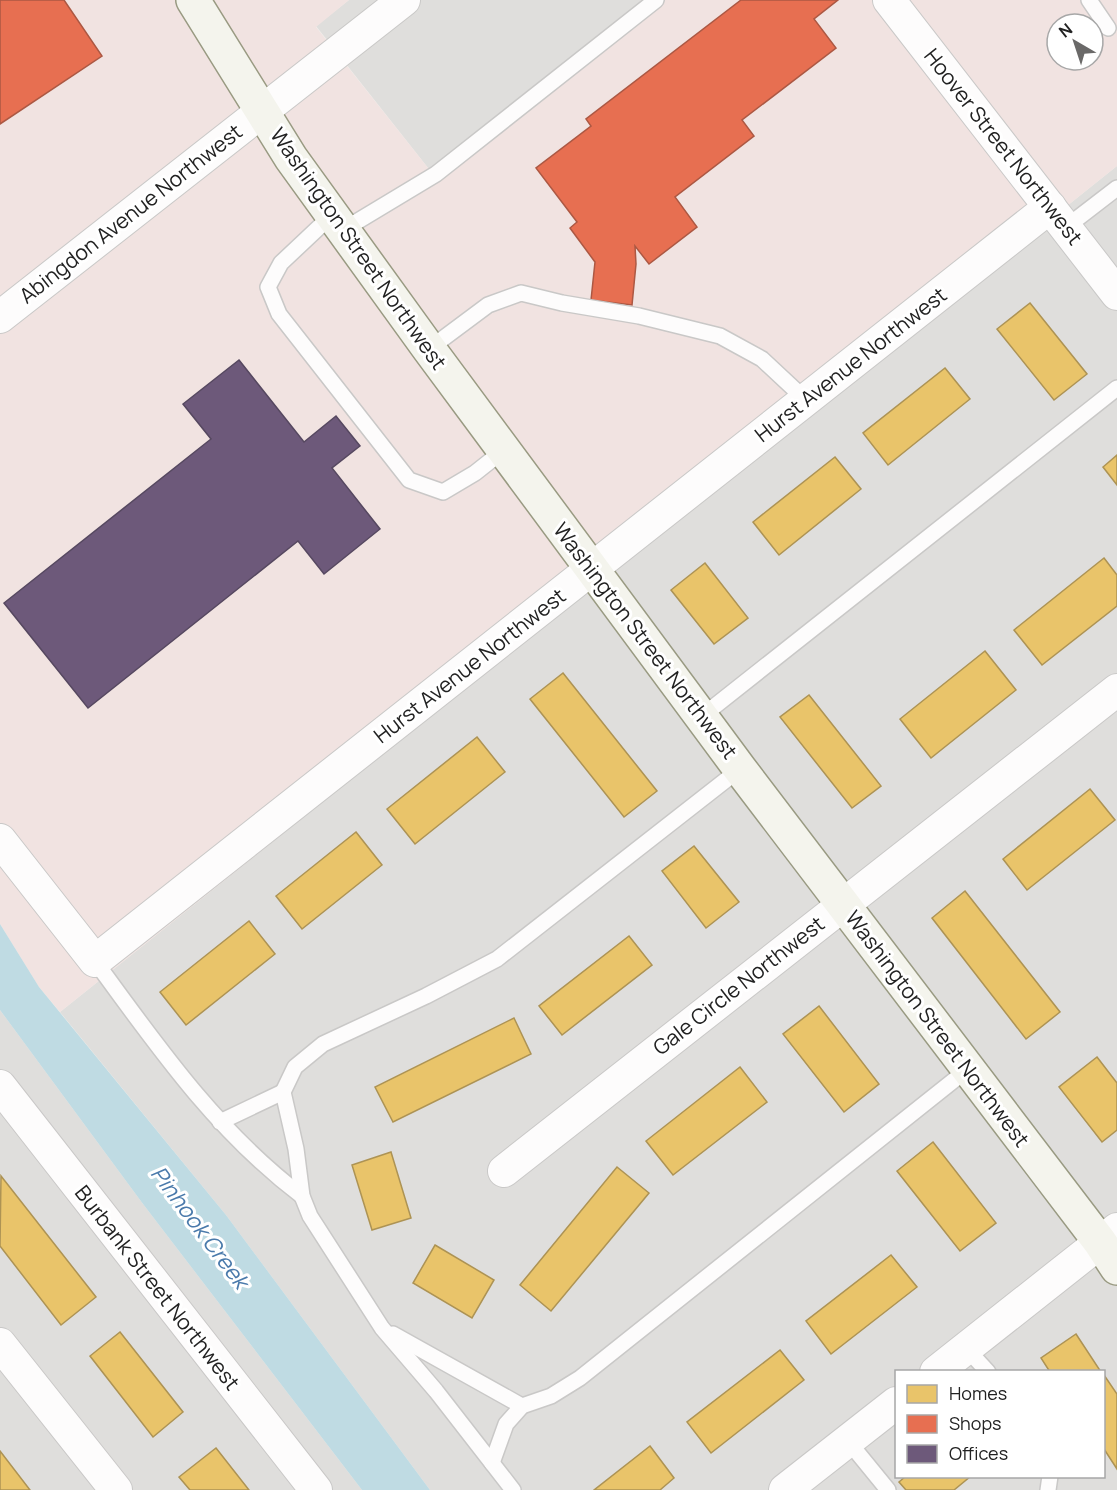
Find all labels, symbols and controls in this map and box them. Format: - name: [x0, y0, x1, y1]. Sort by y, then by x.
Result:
- north arrow: [1045, 12, 1105, 72]
- text: N: [1054, 18, 1077, 43]
- street label: Hoover Street Northwest: [918, 43, 1089, 250]
- street label: Abingdon Avenue Northwest: [13, 117, 248, 309]
- street label: Washington Street Northwest: [264, 122, 453, 375]
- street label: Hurst Avenue Northwest: [749, 280, 952, 448]
- street label: Washington Street Northwest: [548, 516, 744, 764]
- street label: Hurst Avenue Northwest: [368, 581, 571, 749]
- street label: Washington Street Northwest: [840, 904, 1036, 1152]
- street label: Gale Circle Northwest: [647, 909, 830, 1061]
- water label: Pinhook Creek: [144, 1160, 258, 1297]
- street label: Burbank Street Northwest: [69, 1179, 247, 1396]
- legend: [895, 1370, 1105, 1478]
- text: Homes: [949, 1381, 1007, 1405]
- text: Shops: [949, 1411, 1001, 1435]
- text: Offices: [949, 1441, 1008, 1465]

